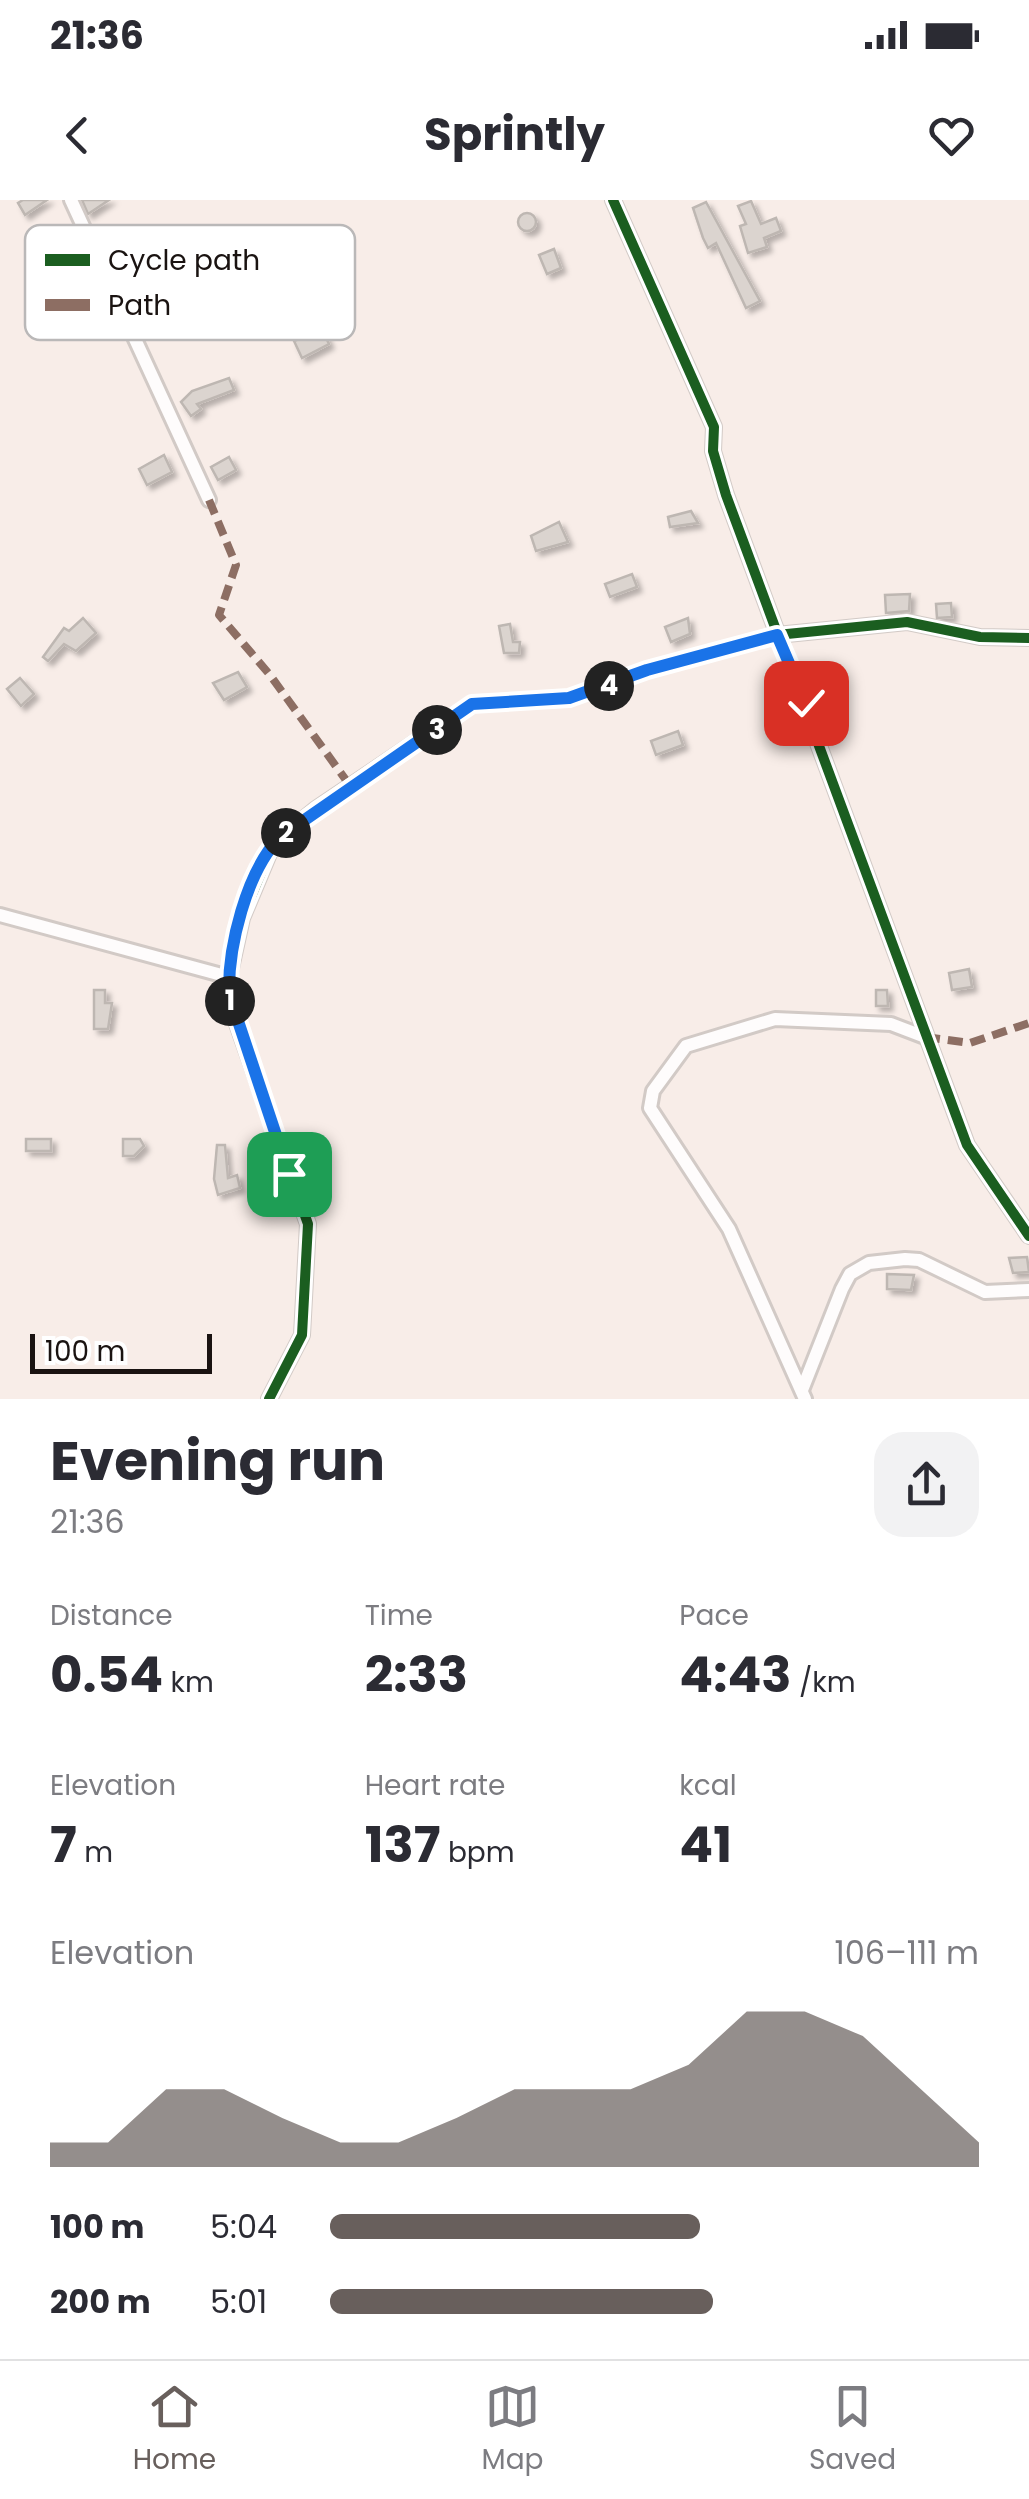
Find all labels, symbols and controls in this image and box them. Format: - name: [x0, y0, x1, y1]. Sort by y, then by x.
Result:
- text: 21:36: [50, 9, 144, 62]
- text: Sprintly: [424, 103, 605, 166]
- icon: back: [50, 108, 105, 163]
- icon: heart: [924, 108, 979, 163]
- legend: [25, 225, 355, 340]
- text: Cycle path: [108, 241, 260, 280]
- text: Path: [108, 286, 171, 325]
- pin: 4: [584, 661, 634, 711]
- pin: [764, 661, 849, 746]
- text: 4: [600, 666, 618, 705]
- icon: check: [779, 676, 834, 731]
- pin: 3: [412, 705, 462, 755]
- text: 3: [429, 710, 445, 749]
- pin: 2: [261, 808, 311, 858]
- text: 2: [278, 813, 294, 852]
- pin: 1: [205, 976, 255, 1026]
- text: 1: [225, 981, 235, 1020]
- pin: [247, 1132, 332, 1217]
- icon: arrive: [262, 1147, 317, 1202]
- scale bar: [30, 1329, 212, 1374]
- text: 100 m: [45, 1332, 125, 1371]
- text: Evening run: [50, 1422, 385, 1499]
- button: share: [874, 1432, 979, 1537]
- text: 21:36: [50, 1499, 125, 1544]
- text: Distance: [50, 1596, 173, 1635]
- text: Time: [365, 1596, 433, 1635]
- text: Pace: [679, 1596, 749, 1635]
- text: 0.54: [50, 1639, 163, 1710]
- text: 2:33: [365, 1639, 468, 1710]
- text: 4:43: [679, 1639, 791, 1710]
- text: km: [163, 1663, 214, 1702]
- text: /km: [791, 1663, 856, 1702]
- text: Elevation: [50, 1766, 176, 1805]
- text: Heart rate: [365, 1766, 505, 1805]
- text: kcal: [679, 1766, 737, 1805]
- text: 7: [50, 1809, 77, 1880]
- text: 137: [365, 1809, 440, 1880]
- text: 41: [679, 1809, 732, 1880]
- text: m: [77, 1833, 113, 1872]
- text: bpm: [440, 1833, 515, 1872]
- text: Elevation: [50, 1930, 194, 1975]
- text: 106–111 m: [834, 1930, 979, 1975]
- text: 100 m: [50, 2204, 144, 2249]
- text: 5:04: [210, 2204, 277, 2249]
- text: 200 m: [50, 2279, 151, 2324]
- text: 5:01: [210, 2279, 267, 2324]
- tab: Home: [133, 2379, 216, 2481]
- tab: Map: [482, 2379, 544, 2481]
- tab: Saved: [809, 2379, 896, 2481]

